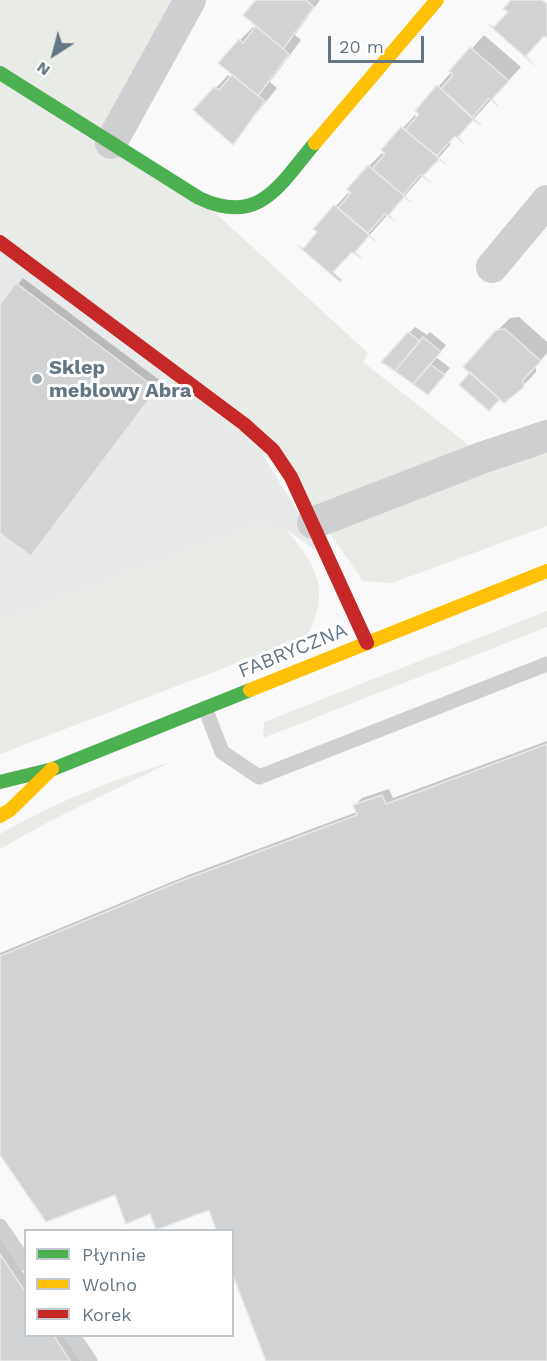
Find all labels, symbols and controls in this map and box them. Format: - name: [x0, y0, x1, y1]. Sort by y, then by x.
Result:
- north arrow: [24, 24, 84, 84]
- scale bar: [331, 24, 427, 62]
- text: 20 m: [339, 36, 384, 57]
- text: N: [33, 58, 54, 80]
- place label: Sklep meblowy Abra: [49, 356, 191, 403]
- marker: Sklep meblowy Abra: [30, 372, 44, 386]
- street label: FABRYCZNA: [235, 618, 351, 684]
- legend: [24, 1229, 234, 1337]
- text: Płynnie: [82, 1244, 146, 1265]
- text: Wolno: [82, 1274, 137, 1295]
- text: Korek: [82, 1304, 132, 1325]

